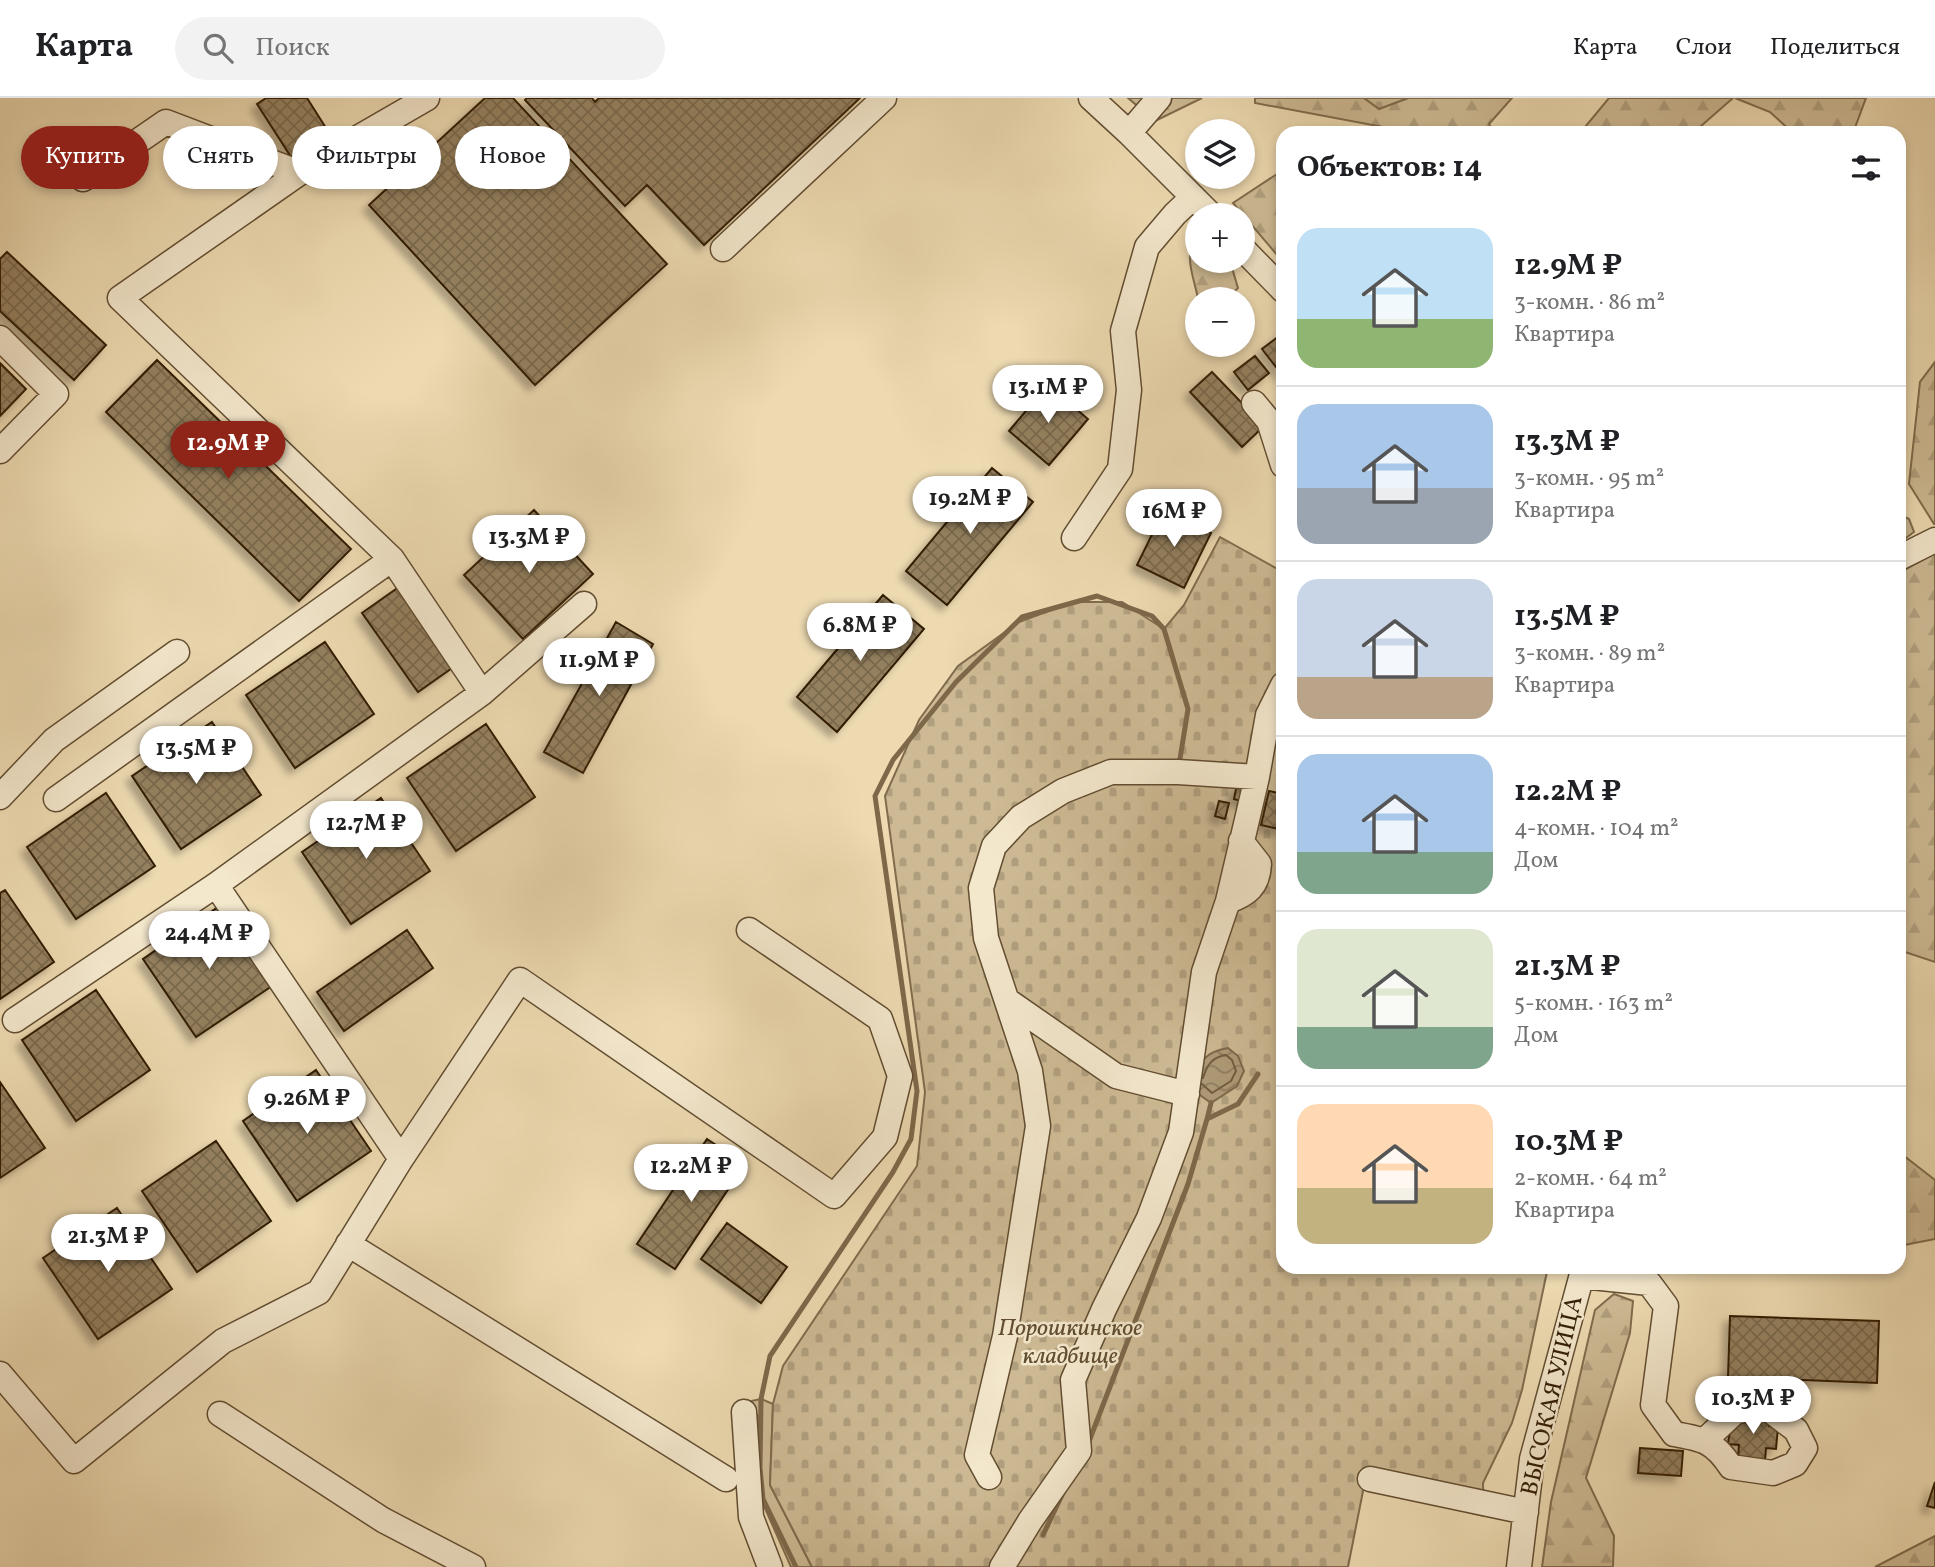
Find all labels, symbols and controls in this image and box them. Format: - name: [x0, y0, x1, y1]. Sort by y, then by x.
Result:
- search box: [175, 17, 665, 80]
- text: Карта: [35, 25, 133, 71]
- icon: search: [199, 29, 237, 67]
- text: Поиск: [255, 30, 330, 66]
- text: Карта: [1573, 31, 1638, 65]
- text: Слои: [1676, 31, 1732, 65]
- text: Поделиться: [1770, 31, 1900, 65]
- map controls: [1185, 119, 1255, 357]
- button: layers: [1185, 119, 1255, 189]
- chip: Купить: [21, 126, 149, 189]
- chip: Снять: [163, 126, 278, 189]
- chip: Фильтры: [292, 126, 441, 189]
- chip: Новое: [455, 126, 570, 189]
- text: Объектов: 14: [1297, 147, 1482, 189]
- icon: filters: [1847, 149, 1885, 187]
- button: +: [1185, 203, 1255, 273]
- text: 12.9M ₽: [1514, 245, 1622, 287]
- icon: home: [1353, 256, 1437, 340]
- button: −: [1185, 287, 1255, 357]
- text: 3-комн. · 86 m²: [1514, 287, 1665, 319]
- text: Квартира: [1514, 319, 1615, 351]
- pin: 13.1M ₽: [983, 366, 1113, 425]
- text: 13.1M ₽: [1008, 372, 1088, 404]
- text: 13.3M ₽: [1514, 421, 1620, 463]
- pin: 12.9M ₽: [163, 422, 293, 481]
- text: 12.9M ₽: [186, 428, 270, 460]
- icon: home: [1353, 432, 1437, 516]
- text: 3-комн. · 95 m²: [1514, 463, 1664, 495]
- pin: 19.2M ₽: [905, 476, 1035, 536]
- text: 19.2M ₽: [928, 483, 1012, 515]
- pin: 16M ₽: [1125, 490, 1223, 549]
- text: Квартира: [1514, 495, 1615, 527]
- text: 16M ₽: [1142, 496, 1206, 528]
- pin: 13.3M ₽: [464, 516, 594, 575]
- text: 13.3M ₽: [488, 522, 570, 554]
- text: 13.5M ₽: [1514, 596, 1620, 638]
- pin: 6.8M ₽: [803, 603, 917, 663]
- icon: home: [1353, 607, 1437, 691]
- text: 6.8M ₽: [823, 610, 897, 642]
- pin: 11.9M ₽: [534, 638, 664, 698]
- text: 3-комн. · 89 m²: [1514, 638, 1665, 670]
- text: 11.9M ₽: [559, 645, 639, 677]
- text: Квартира: [1514, 670, 1615, 702]
- pin: 13.5M ₽: [131, 726, 261, 786]
- text: 13.5M ₽: [156, 733, 236, 765]
- text: 12.2M ₽: [1514, 771, 1621, 813]
- icon: home: [1353, 782, 1437, 866]
- pin: 12.7M ₽: [301, 802, 431, 861]
- text: 12.7M ₽: [326, 808, 406, 840]
- text: 4-комн. · 104 m²: [1514, 813, 1679, 845]
- text: Дом: [1514, 845, 1558, 877]
- pin: 24.4M ₽: [144, 912, 274, 971]
- text: 24.4M ₽: [165, 918, 253, 950]
- text: 21.3M ₽: [1514, 946, 1620, 988]
- icon: home: [1353, 957, 1437, 1041]
- text: 5-комн. · 163 m²: [1514, 988, 1673, 1020]
- text: Дом: [1514, 1020, 1558, 1052]
- pin: 9.26M ₽: [242, 1076, 372, 1136]
- text: 9.26M ₽: [264, 1083, 350, 1115]
- text: 10.3M ₽: [1514, 1121, 1623, 1163]
- icon: home: [1353, 1132, 1437, 1216]
- pin: 12.2M ₽: [626, 1144, 756, 1204]
- text: 12.2M ₽: [650, 1151, 732, 1183]
- text: 2-комн. · 64 m²: [1514, 1163, 1667, 1195]
- text: Квартира: [1514, 1195, 1615, 1227]
- pin: 21.3M ₽: [43, 1214, 173, 1274]
- text: 21.3M ₽: [67, 1221, 149, 1253]
- street label: ВЫСОКАЯ УЛИЦА: [1513, 1292, 1593, 1499]
- park label: Порошкинское кладбище: [998, 1312, 1142, 1374]
- pin: 10.3M ₽: [1688, 1376, 1818, 1436]
- text: 10.3M ₽: [1711, 1383, 1795, 1415]

